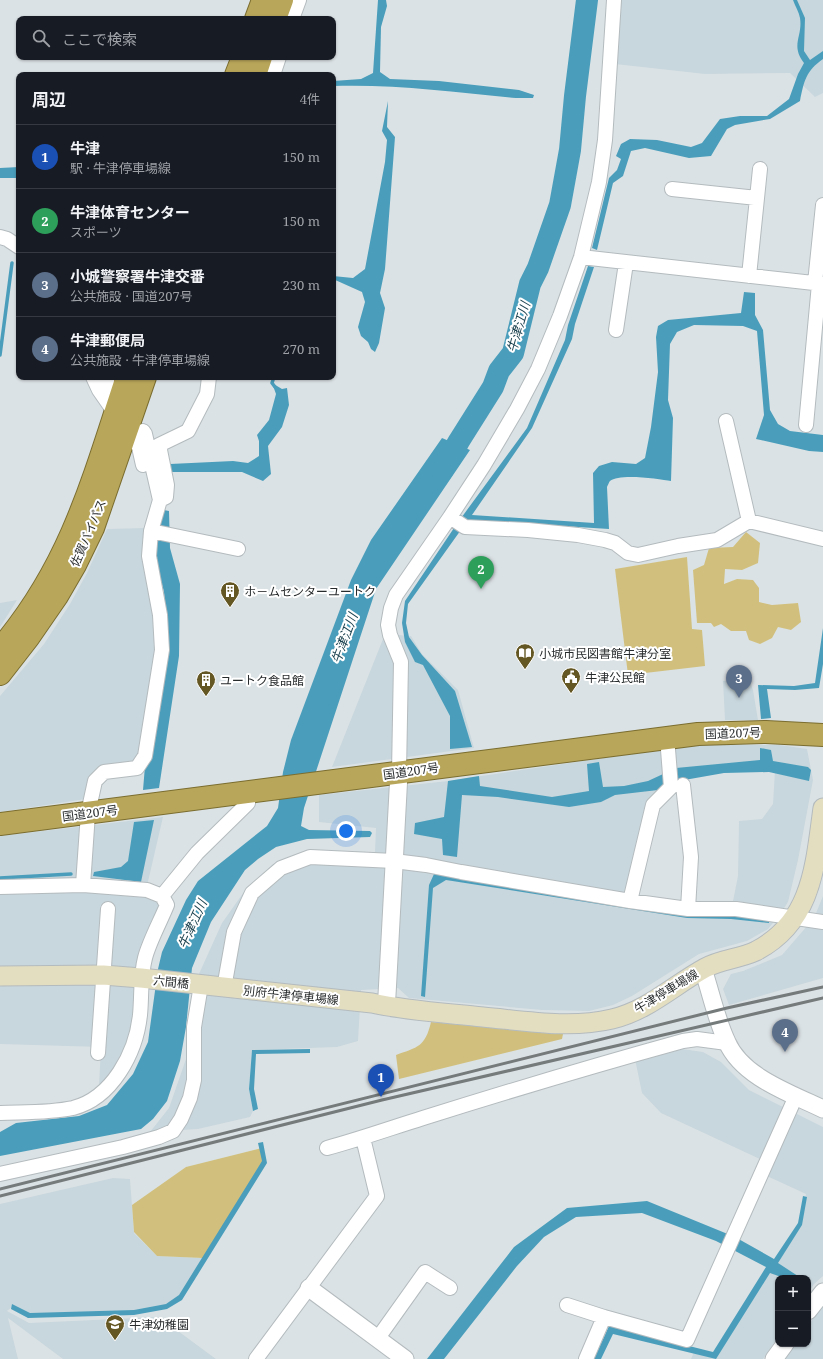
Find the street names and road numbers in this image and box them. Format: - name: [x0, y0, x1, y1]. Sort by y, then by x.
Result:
- street label: 佐賀バイパス: [66, 497, 110, 569]
- street label: 国道207号: [705, 724, 761, 742]
- street label: 国道207号: [382, 759, 440, 783]
- street label: 国道207号: [61, 801, 119, 825]
- street label: 牛津停車場線: [631, 965, 701, 1017]
- street label: 六間橋: [152, 972, 190, 992]
- street label: 別府牛津停車場線: [242, 982, 340, 1008]

